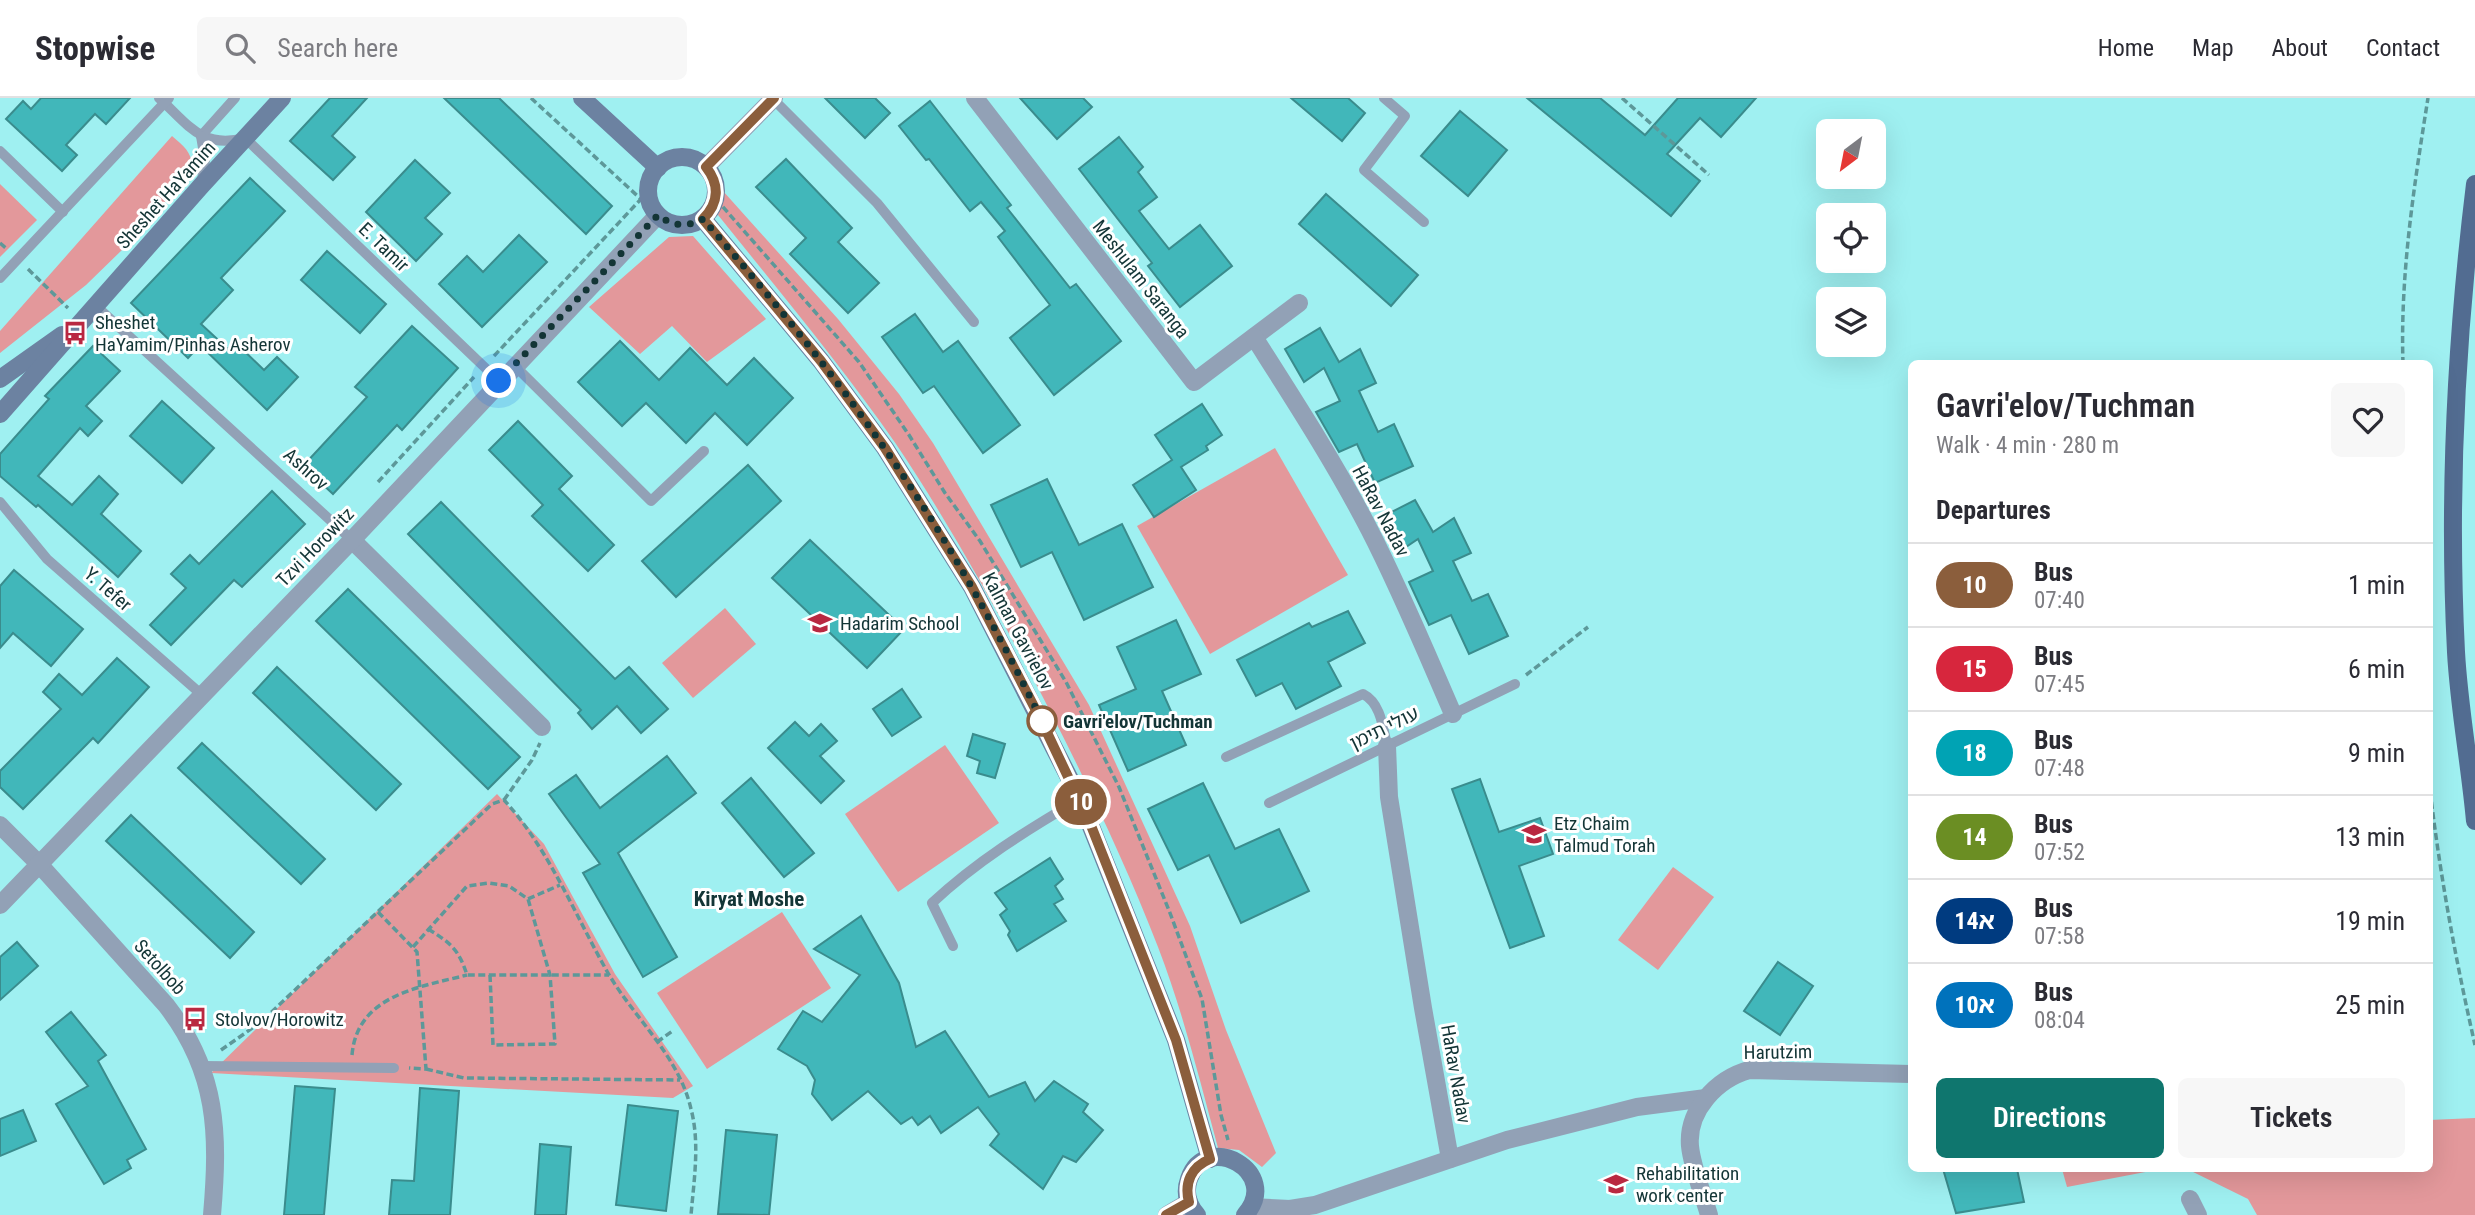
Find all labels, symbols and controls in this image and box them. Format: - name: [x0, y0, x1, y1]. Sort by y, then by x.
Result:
- search box: [197, 17, 687, 80]
- text: Stopwise: [35, 29, 155, 68]
- icon: search: [221, 29, 259, 67]
- text: Search here: [277, 33, 398, 63]
- text: Home: [2098, 34, 2154, 62]
- text: Map: [2192, 34, 2234, 62]
- text: About: [2272, 34, 2328, 62]
- text: Contact: [2366, 34, 2440, 62]
- north arrow: [1816, 119, 1886, 189]
- map controls: [1816, 119, 1886, 357]
- street label: Sheshet HaYamim: [112, 136, 220, 254]
- button: locate: [1816, 203, 1886, 273]
- street label: Meshulam Saranga: [1088, 215, 1194, 343]
- street label: E. Tamir: [354, 218, 414, 277]
- button: layers: [1816, 287, 1886, 357]
- place label: Sheshet HaYamim/Pinhas Asherov: [95, 311, 291, 356]
- bus stop icon: Sheshet HaYamim/Pinhas Asherov: [61, 319, 89, 347]
- your location: [481, 363, 516, 398]
- button: heart: [2331, 383, 2405, 457]
- text: Gavri'elov/Tuchman: [1936, 386, 2195, 425]
- text: Walk · 4 min · 280 m: [1936, 432, 2119, 459]
- street label: Ashrov: [279, 443, 333, 495]
- street label: HaRav Nadav: [1347, 462, 1415, 560]
- text: Departures: [1936, 495, 2051, 525]
- street label: Tzvi Horowitz: [271, 502, 359, 592]
- text: Bus: [2034, 557, 2073, 587]
- street label: Y. Tefer: [80, 562, 137, 616]
- street label: Kalman Gavrielov: [977, 568, 1059, 694]
- text: 1 min: [2348, 570, 2405, 600]
- text: 10: [1962, 571, 1987, 599]
- text: 07:40: [2034, 587, 2085, 614]
- school or university icon: Hadarim School: [806, 609, 834, 637]
- place label: Hadarim School: [840, 612, 959, 635]
- text: Bus: [2034, 641, 2073, 671]
- text: 6 min: [2348, 654, 2405, 684]
- text: 15: [1962, 655, 1987, 683]
- text: 07:45: [2034, 671, 2085, 698]
- street label: עולי תימן: [1346, 701, 1422, 755]
- marker: Gavri'elov/Tuchman: [1027, 706, 1057, 736]
- place label: Gavri'elov/Tuchman: [1063, 710, 1213, 733]
- text: Bus: [2034, 725, 2073, 755]
- text: 9 min: [2348, 738, 2405, 768]
- text: 18: [1962, 739, 1987, 767]
- text: 07:48: [2034, 755, 2085, 782]
- line badge: 10: [1050, 779, 1112, 825]
- text: 10: [1069, 788, 1093, 816]
- text: Bus: [2034, 809, 2073, 839]
- place label: Etz Chaim Talmud Torah: [1554, 812, 1655, 857]
- school or university icon: Etz Chaim Talmud Torah: [1520, 820, 1548, 848]
- text: 13 min: [2335, 822, 2405, 852]
- text: 14: [1962, 823, 1987, 851]
- text: 07:52: [2034, 839, 2085, 866]
- district label: Kiryat Moshe: [694, 887, 804, 911]
- text: Bus: [2034, 893, 2073, 923]
- text: 19 min: [2335, 906, 2405, 936]
- text: 14א: [1954, 907, 1995, 935]
- text: 07:58: [2034, 923, 2085, 950]
- street label: Setolbob: [129, 935, 191, 999]
- text: Bus: [2034, 977, 2073, 1007]
- text: 25 min: [2335, 990, 2405, 1020]
- text: 10א: [1954, 991, 1995, 1019]
- bus stop icon: Stolvov/Horowitz: [181, 1005, 209, 1033]
- text: 08:04: [2034, 1007, 2085, 1034]
- place label: Stolvov/Horowitz: [215, 1008, 344, 1031]
- street label: HaRav Nadav: [1436, 1023, 1476, 1125]
- street label: Harutzim: [1744, 1040, 1812, 1064]
- button: Directions: [1936, 1078, 2164, 1158]
- button: Tickets: [2178, 1078, 2405, 1158]
- place label: Rehabilitation work center: [1636, 1162, 1739, 1207]
- school or university icon: Rehabilitation work center: [1602, 1170, 1630, 1198]

